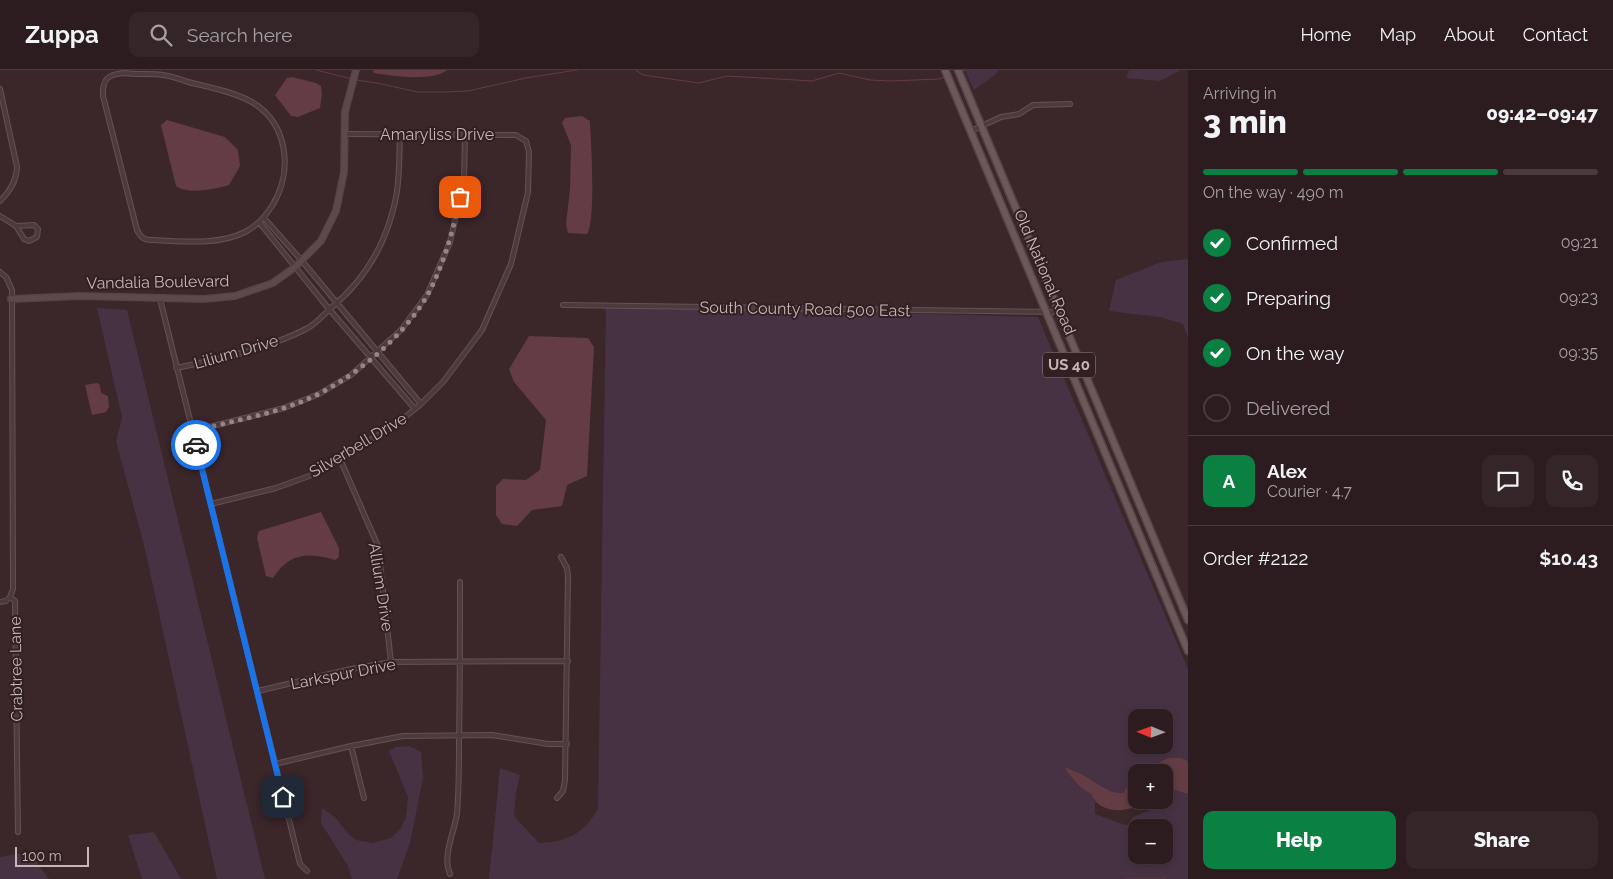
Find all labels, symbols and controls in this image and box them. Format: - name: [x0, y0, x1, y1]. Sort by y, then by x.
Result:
- search box: [129, 12, 479, 57]
- text: Zuppa: [25, 20, 99, 49]
- icon: search: [147, 21, 175, 49]
- text: Search here: [187, 24, 292, 46]
- text: Home: [1300, 24, 1351, 45]
- text: Map: [1379, 24, 1416, 45]
- text: About: [1444, 24, 1495, 45]
- text: Contact: [1523, 24, 1588, 45]
- text: Arriving in: [1203, 84, 1277, 103]
- text: 09:42–09:47: [1486, 102, 1598, 124]
- text: 3 min: [1203, 103, 1287, 140]
- street label: Amaryliss Drive: [380, 125, 494, 144]
- pin: [439, 176, 481, 218]
- icon: bag: [446, 183, 474, 211]
- text: On the way · 490 m: [1203, 183, 1343, 202]
- street label: Old National Road: [1010, 207, 1080, 337]
- icon: check: [1203, 229, 1231, 257]
- text: Confirmed: [1246, 232, 1338, 254]
- text: 09:21: [1561, 233, 1598, 252]
- street label: Vandalia Boulevard: [86, 271, 230, 293]
- icon: check: [1203, 284, 1231, 312]
- text: Preparing: [1246, 287, 1331, 309]
- text: 09:23: [1559, 288, 1598, 307]
- street label: South County Road 500 East: [699, 298, 911, 320]
- street label: Lilium Drive: [192, 331, 280, 373]
- icon: check: [1203, 339, 1231, 367]
- text: On the way: [1246, 342, 1345, 364]
- text: 09:35: [1559, 343, 1598, 362]
- road number: US 40: [1043, 352, 1095, 378]
- text: Delivered: [1246, 397, 1330, 419]
- street label: Silverbell Drive: [306, 408, 410, 482]
- courier: [171, 420, 221, 470]
- icon: car: [182, 431, 210, 459]
- button: chat: [1482, 455, 1534, 507]
- button: phone: [1546, 455, 1598, 507]
- text: Alex: [1267, 460, 1307, 482]
- text: A: [1223, 470, 1235, 492]
- text: Courier · 4.7: [1267, 482, 1352, 501]
- street label: Allium Drive: [365, 541, 397, 633]
- text: Order #2122: [1203, 547, 1308, 569]
- text: $10.43: [1539, 547, 1598, 569]
- street label: Crabtree Lane: [6, 616, 26, 722]
- street label: Larkspur Drive: [289, 654, 397, 694]
- north arrow: [1128, 709, 1172, 754]
- map controls: [1128, 709, 1173, 864]
- button: +: [1128, 764, 1173, 809]
- pin: [262, 776, 304, 818]
- icon: home: [269, 783, 297, 811]
- button: Help: [1203, 811, 1396, 869]
- button: Share: [1406, 811, 1598, 869]
- button: −: [1128, 819, 1173, 864]
- scale bar: [15, 844, 89, 867]
- text: 100 m: [22, 848, 62, 864]

